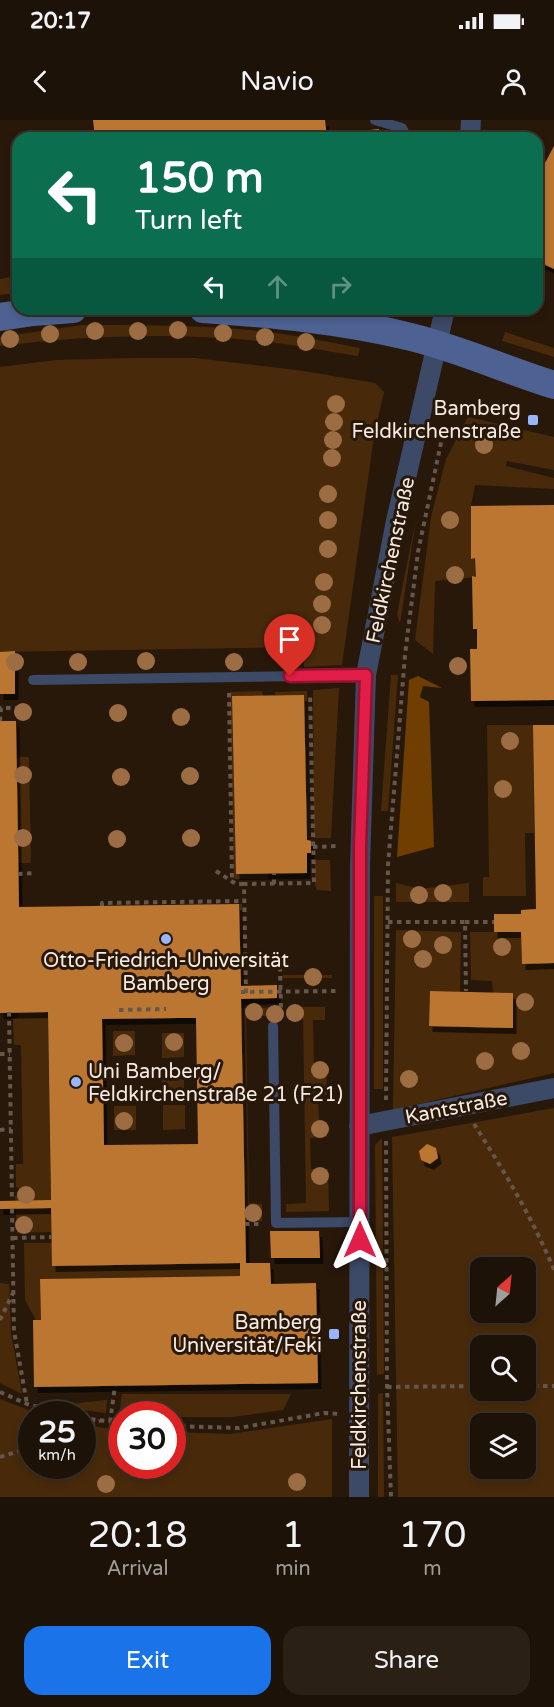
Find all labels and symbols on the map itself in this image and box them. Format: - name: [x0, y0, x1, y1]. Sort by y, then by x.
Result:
- place label: Bamberg Feldkirchenstraße: [352, 397, 521, 444]
- marker: Bamberg Feldkirchenstraße: [526, 413, 540, 427]
- street label: Feldkirchenstraße: [362, 475, 420, 646]
- pin: [264, 614, 315, 676]
- marker: Otto-Friedrich-Universität Bamberg: [159, 932, 173, 946]
- place label: Otto-Friedrich-Universität Bamberg: [43, 949, 289, 996]
- place label: Uni Bamberg/ Feldkirchenstraße 21 (F21): [88, 1060, 343, 1107]
- marker: Uni Bamberg/ Feldkirchenstraße 21 (F21): [69, 1075, 83, 1089]
- street label: Kantstraße: [403, 1086, 509, 1130]
- position arrow: [328, 1208, 392, 1272]
- north arrow: [470, 1257, 536, 1323]
- street label: Feldkirchenstraße: [348, 1300, 372, 1470]
- place label: Bamberg Universität/Feki: [172, 1311, 322, 1358]
- marker: Bamberg Universität/Feki: [327, 1327, 341, 1341]
- speed limit sign: 30: [108, 1401, 186, 1479]

